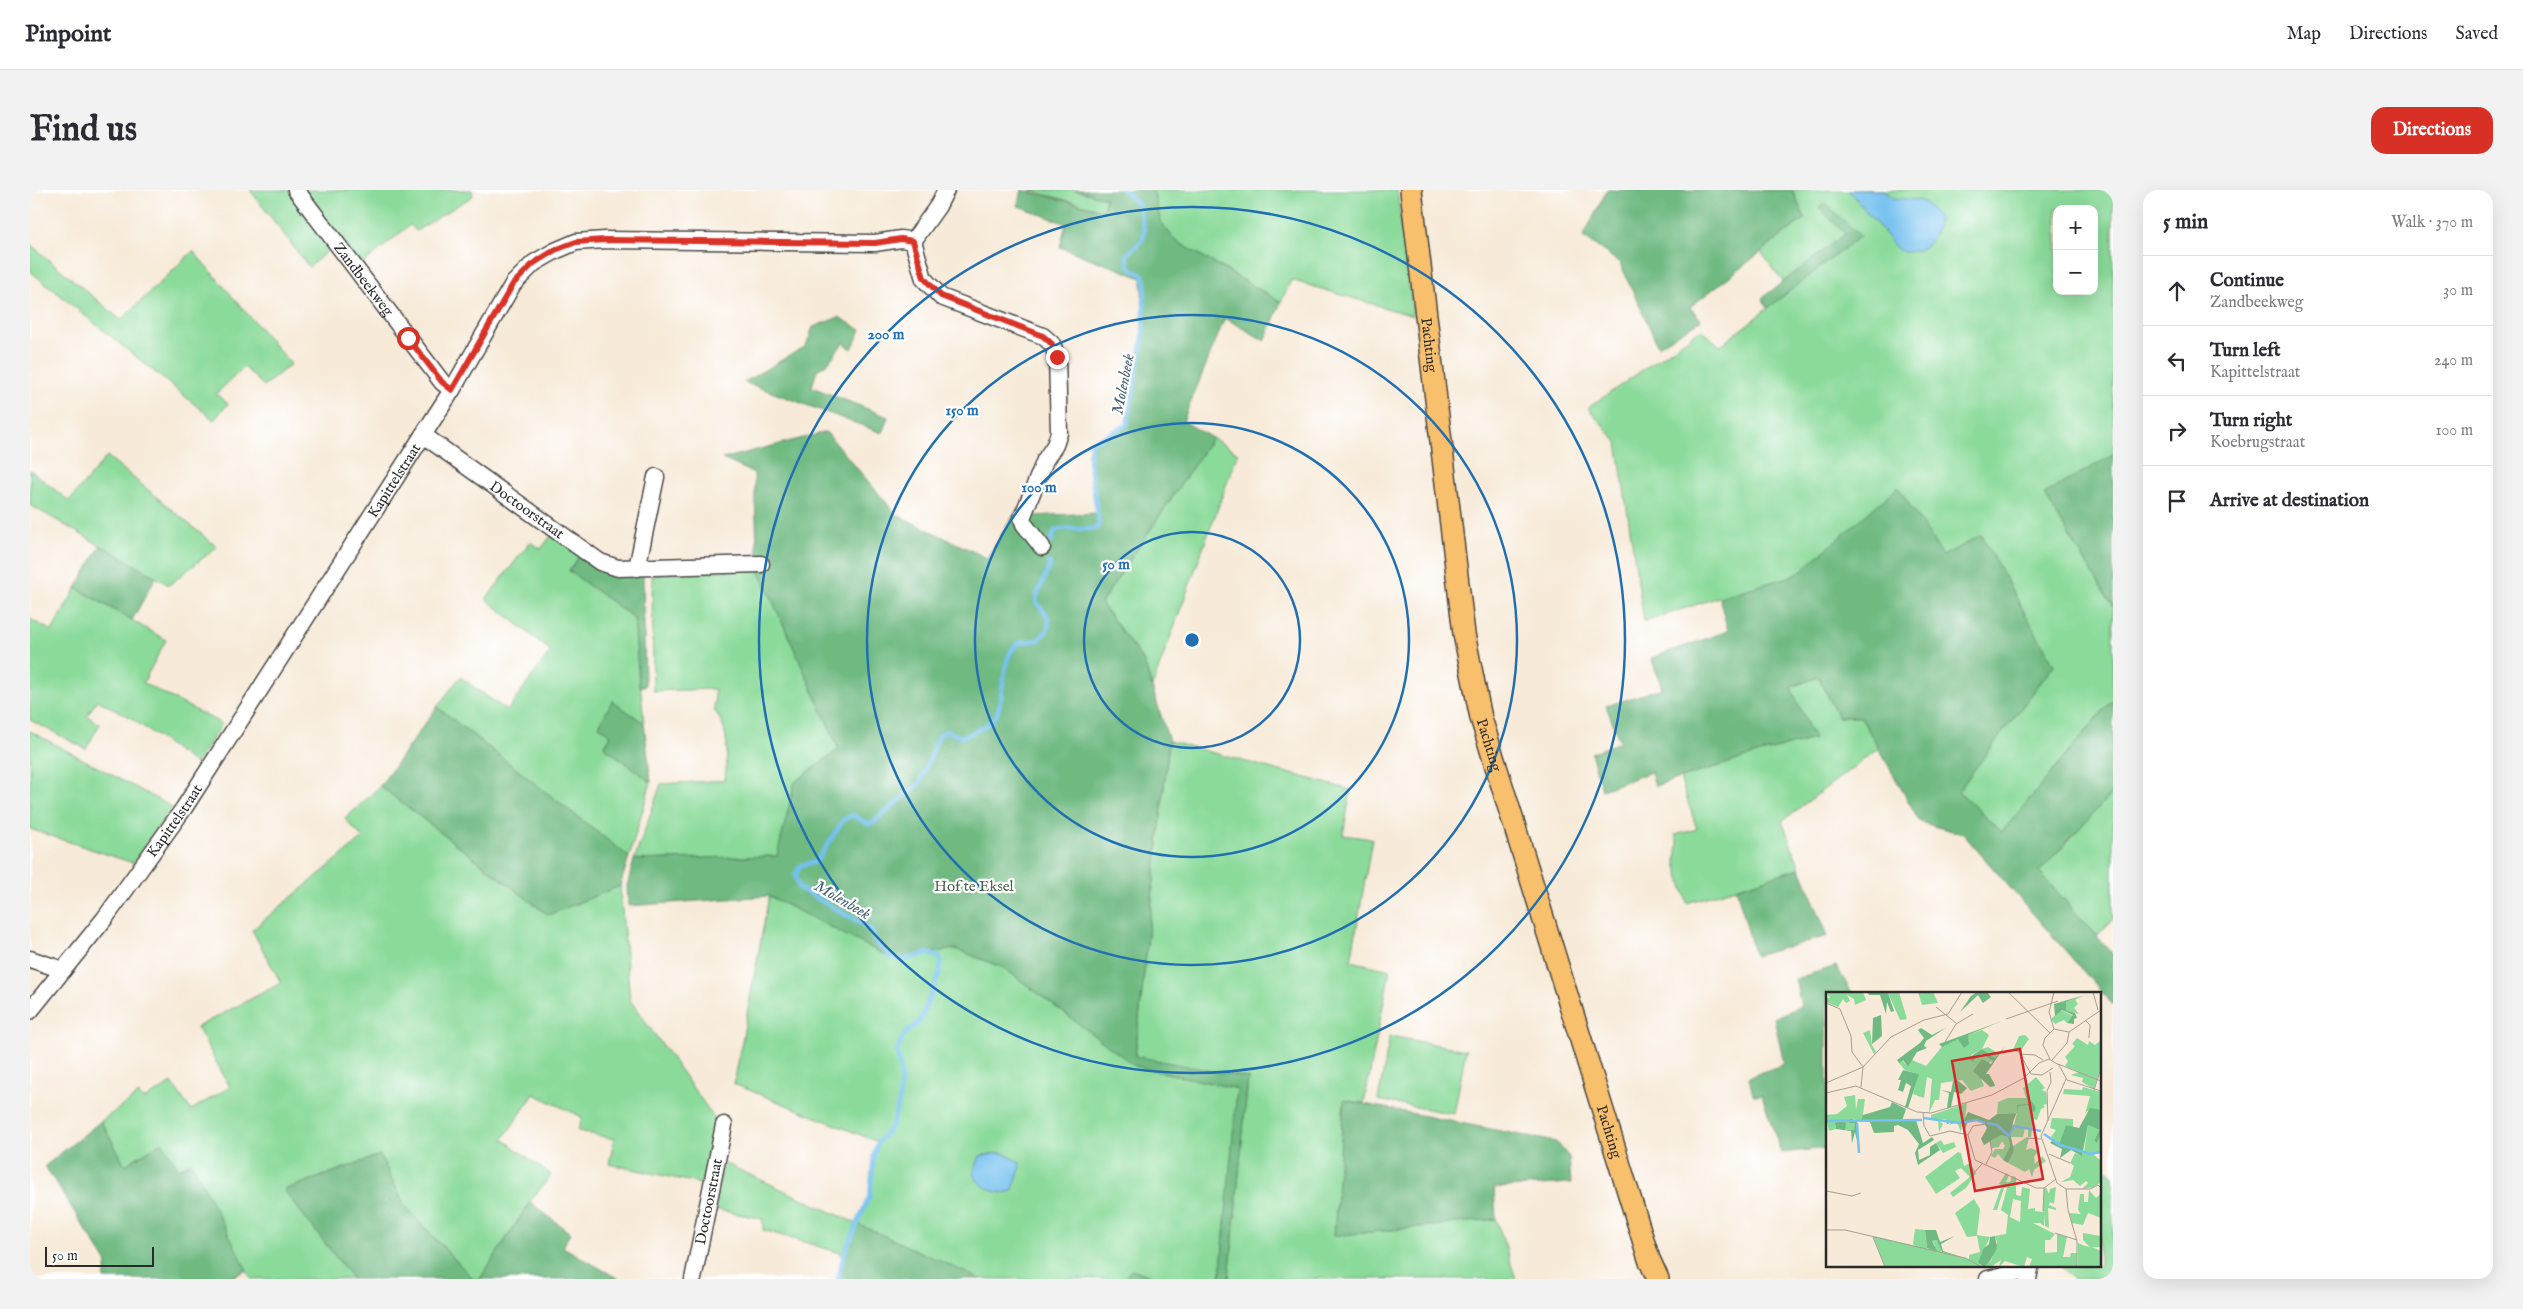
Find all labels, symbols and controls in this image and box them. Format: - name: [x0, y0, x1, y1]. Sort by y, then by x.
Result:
- text: Pinpoint: [25, 19, 111, 50]
- text: Map: [2287, 23, 2321, 46]
- text: Directions: [2349, 23, 2427, 46]
- text: Saved: [2455, 23, 2498, 46]
- button: Directions: [2371, 107, 2493, 154]
- text: Find us: [30, 108, 137, 153]
- map controls: [2053, 205, 2098, 295]
- button: +: [2053, 205, 2098, 250]
- text: 5 min: [2163, 209, 2208, 236]
- text: Walk · 370 m: [2391, 213, 2473, 233]
- street label: Zandbeekweg: [329, 239, 398, 321]
- button: −: [2053, 250, 2098, 295]
- text: Continue: [2210, 269, 2284, 293]
- icon: ahead: [2163, 277, 2191, 305]
- text: 30 m: [2443, 281, 2473, 301]
- text: Zandbeekweg: [2210, 293, 2303, 313]
- street label: Pachting: [1416, 317, 1442, 374]
- text: 200 m: [868, 325, 905, 344]
- route start: [397, 327, 420, 350]
- text: Turn left: [2210, 339, 2281, 363]
- route end: [1046, 346, 1069, 369]
- icon: left: [2163, 347, 2191, 375]
- text: 240 m: [2434, 351, 2473, 371]
- water label: Molenbeek: [1108, 352, 1140, 416]
- text: Kapittelstraat: [2210, 363, 2300, 383]
- text: 150 m: [945, 401, 979, 420]
- text: Turn right: [2210, 409, 2292, 433]
- icon: right: [2163, 417, 2191, 445]
- text: 100 m: [2436, 421, 2473, 441]
- text: Koebrugstraat: [2210, 433, 2305, 453]
- street label: Kapittelstraat: [364, 440, 425, 522]
- street label: Doctoorstraat: [486, 477, 568, 543]
- text: 100 m: [1021, 478, 1057, 497]
- icon: arrive: [2163, 487, 2191, 515]
- text: Arrive at destination: [2210, 489, 2369, 513]
- text: 50 m: [1102, 555, 1130, 574]
- centre of rings: [1183, 631, 1201, 649]
- street label: Pachting: [1472, 716, 1506, 775]
- street label: Kapittelstraat: [143, 781, 207, 861]
- water label: Molenbeek: [810, 877, 874, 925]
- park label: Hof te Eksel: [934, 877, 1015, 896]
- inset map: [1826, 992, 2100, 1266]
- street label: Pachting: [1592, 1103, 1626, 1162]
- street label: Doctoorstraat: [691, 1157, 727, 1246]
- scale bar: [45, 1244, 154, 1267]
- text: 50 m: [52, 1247, 78, 1265]

